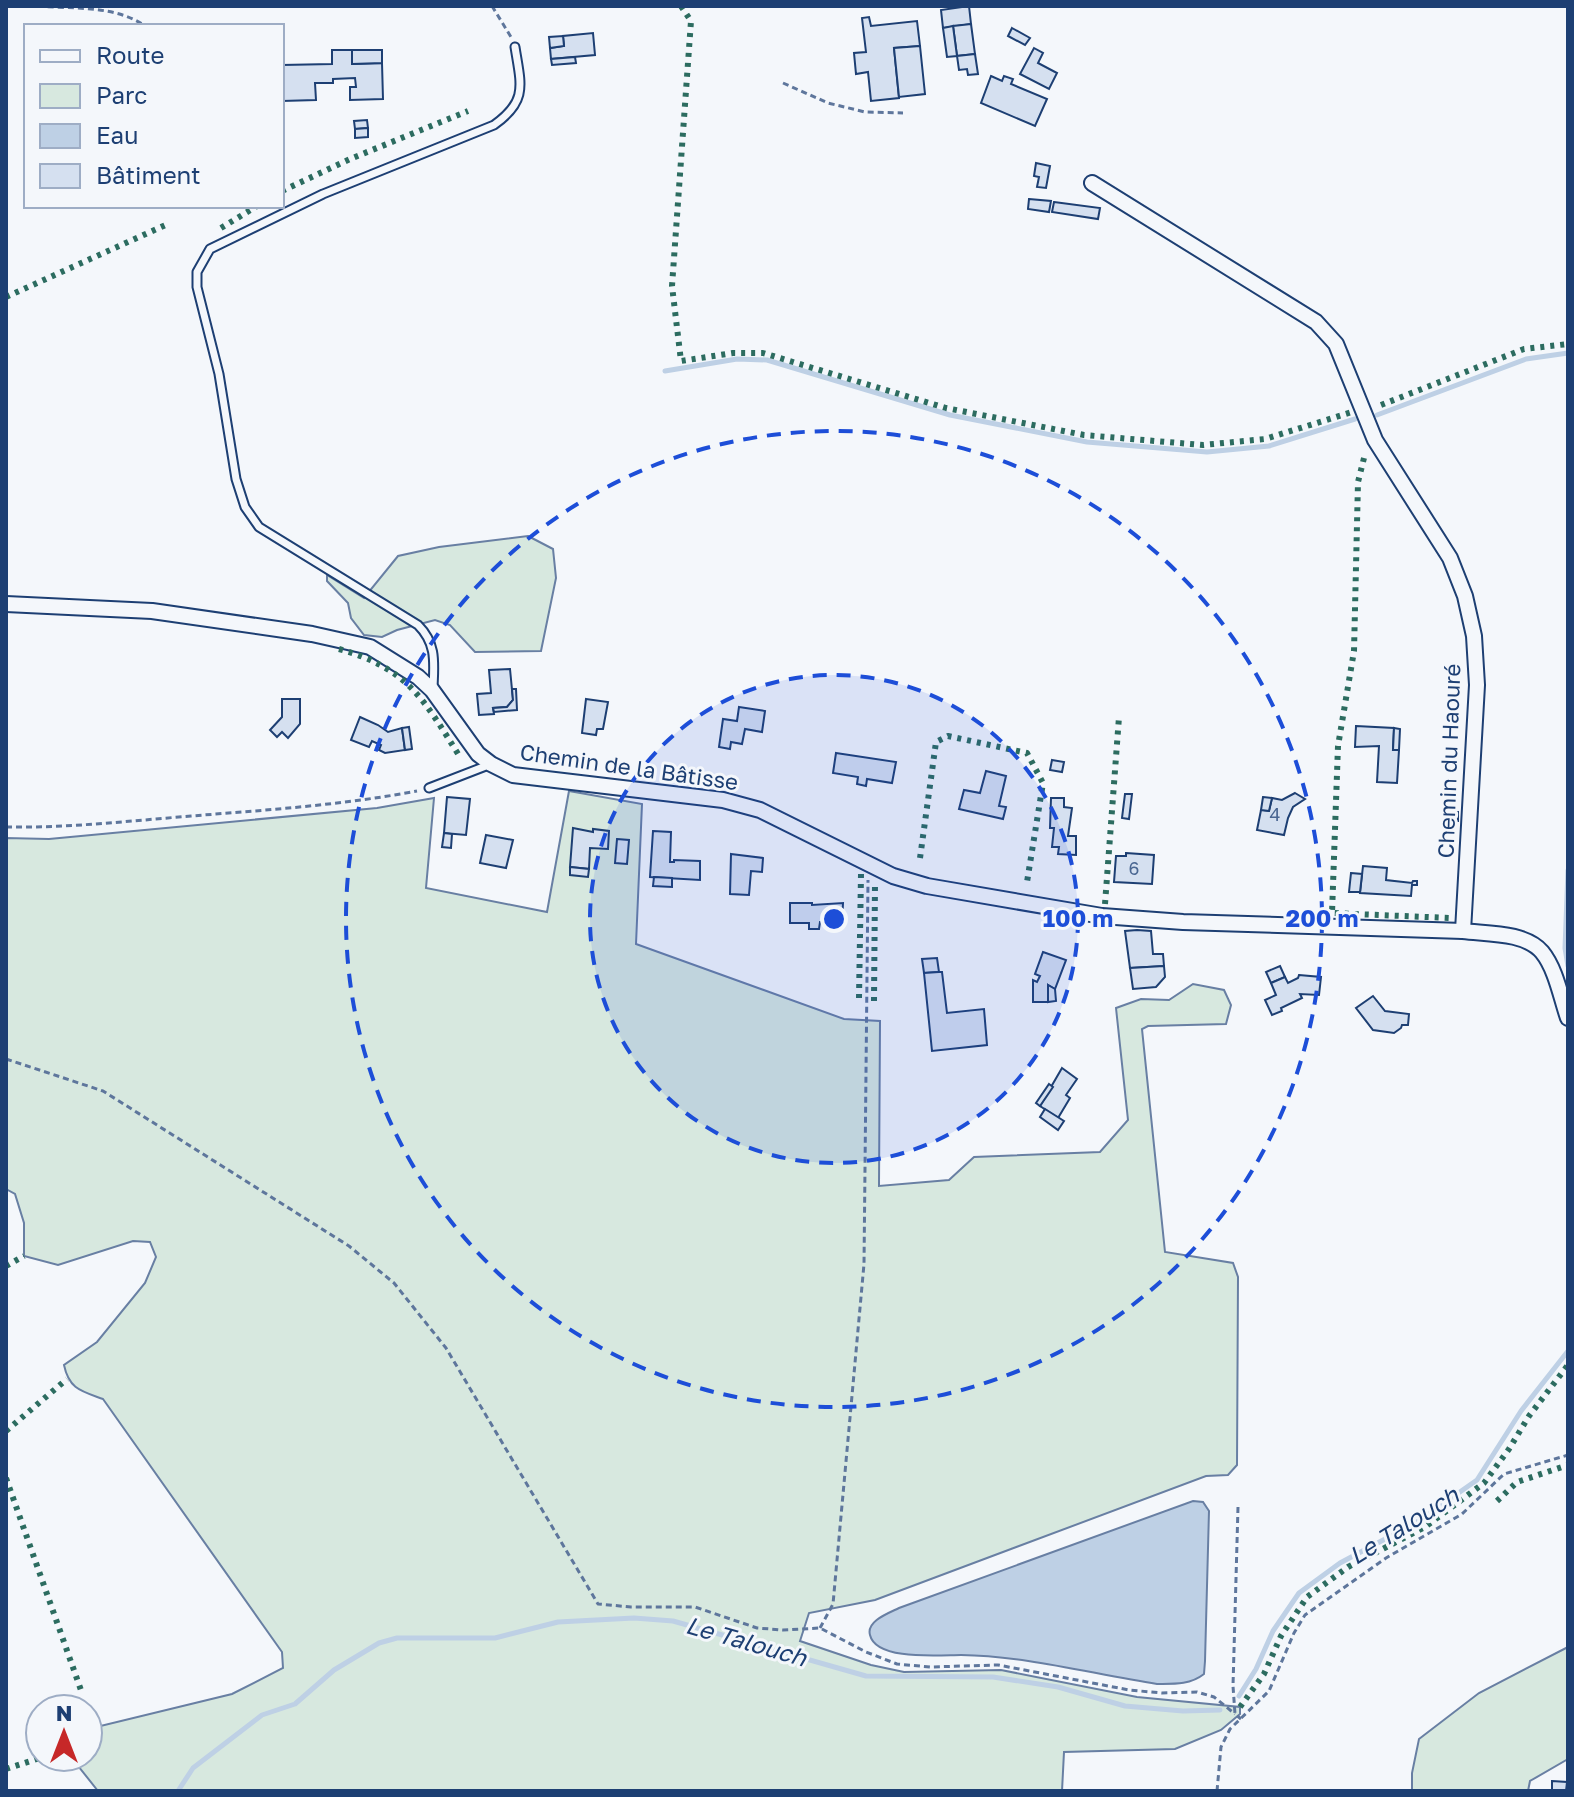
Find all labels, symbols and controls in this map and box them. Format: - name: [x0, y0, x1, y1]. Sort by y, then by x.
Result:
- legend: [24, 24, 284, 208]
- text: Route: [96, 40, 165, 69]
- text: Parc: [96, 80, 147, 109]
- text: Eau: [96, 120, 138, 149]
- text: Bâtiment: [96, 160, 201, 189]
- street label: Chemin du Haouré: [1432, 663, 1465, 859]
- street label: Chemin de la Bâtisse: [518, 738, 740, 795]
- house number: 4: [1270, 803, 1281, 825]
- house number: 6: [1129, 857, 1139, 879]
- text: 100 m: [1043, 903, 1113, 932]
- text: 200 m: [1286, 903, 1358, 932]
- centre of rings: [820, 905, 848, 933]
- water label: Le Talouch: [1343, 1479, 1464, 1570]
- water label: Le Talouch: [683, 1610, 811, 1672]
- north arrow: [24, 1693, 104, 1773]
- text: N: [56, 1699, 72, 1726]

